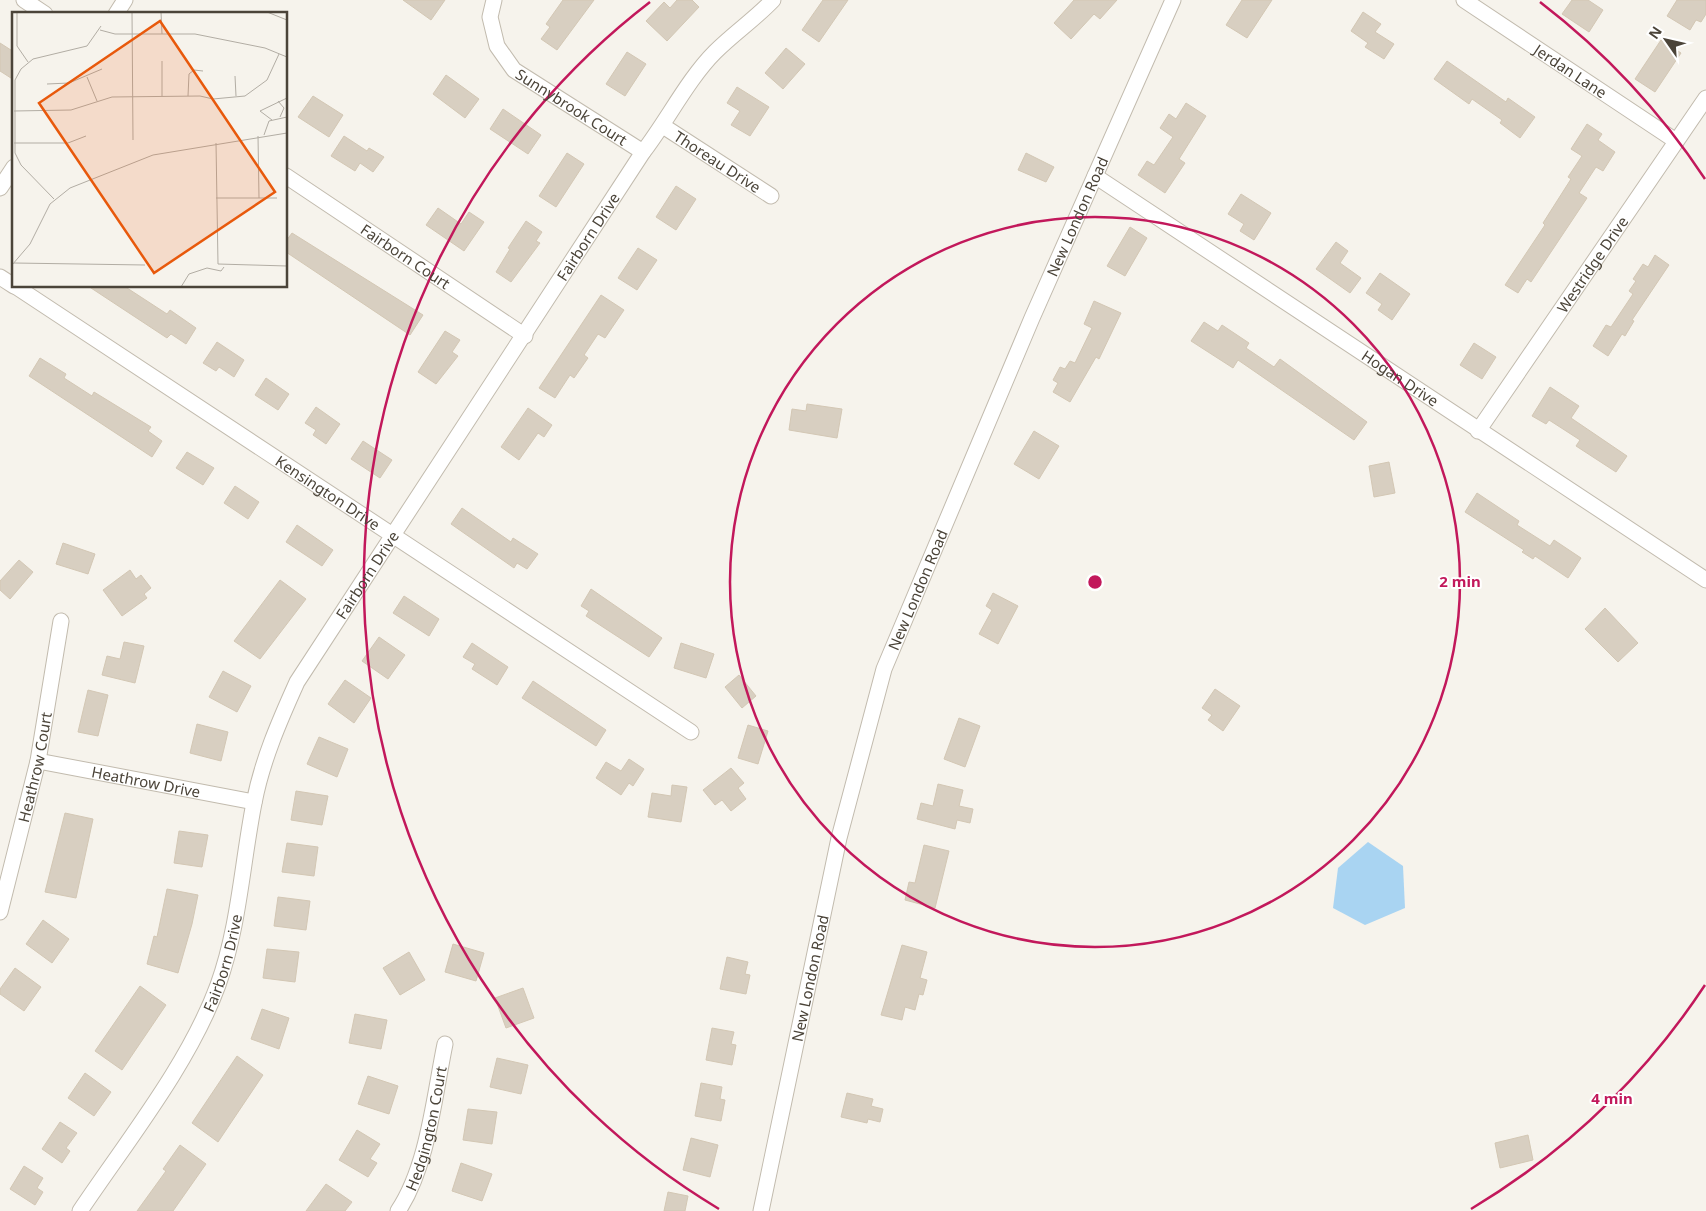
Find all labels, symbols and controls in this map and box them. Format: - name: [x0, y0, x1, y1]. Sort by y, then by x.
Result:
- inset map: [12, 12, 288, 288]
- north arrow: [1641, 15, 1691, 65]
- text: N: [1644, 22, 1666, 42]
- street label: Jerdan Lane: [1529, 38, 1611, 102]
- street label: Sunnybrook Court: [512, 64, 632, 150]
- street label: Thoreau Drive: [670, 126, 765, 197]
- street label: New London Road: [1042, 153, 1112, 279]
- street label: Fairborn Drive: [552, 189, 624, 284]
- street label: Westridge Drive: [1552, 212, 1632, 317]
- street label: Fairborn Court: [357, 219, 455, 294]
- street label: Hogan Drive: [1358, 345, 1443, 411]
- street label: Kensington Drive: [272, 451, 384, 534]
- street label: New London Road: [883, 526, 952, 653]
- street label: Fairborn Drive: [331, 527, 403, 623]
- text: 2 min: [1439, 571, 1481, 591]
- centre of rings: [1086, 573, 1104, 591]
- street label: Heathrow Court: [13, 710, 56, 825]
- street label: Heathrow Drive: [90, 761, 202, 802]
- street label: Fairborn Drive: [198, 912, 246, 1015]
- street label: New London Road: [787, 913, 833, 1043]
- street label: Hedgington Court: [401, 1064, 451, 1194]
- text: 4 min: [1591, 1088, 1633, 1108]

